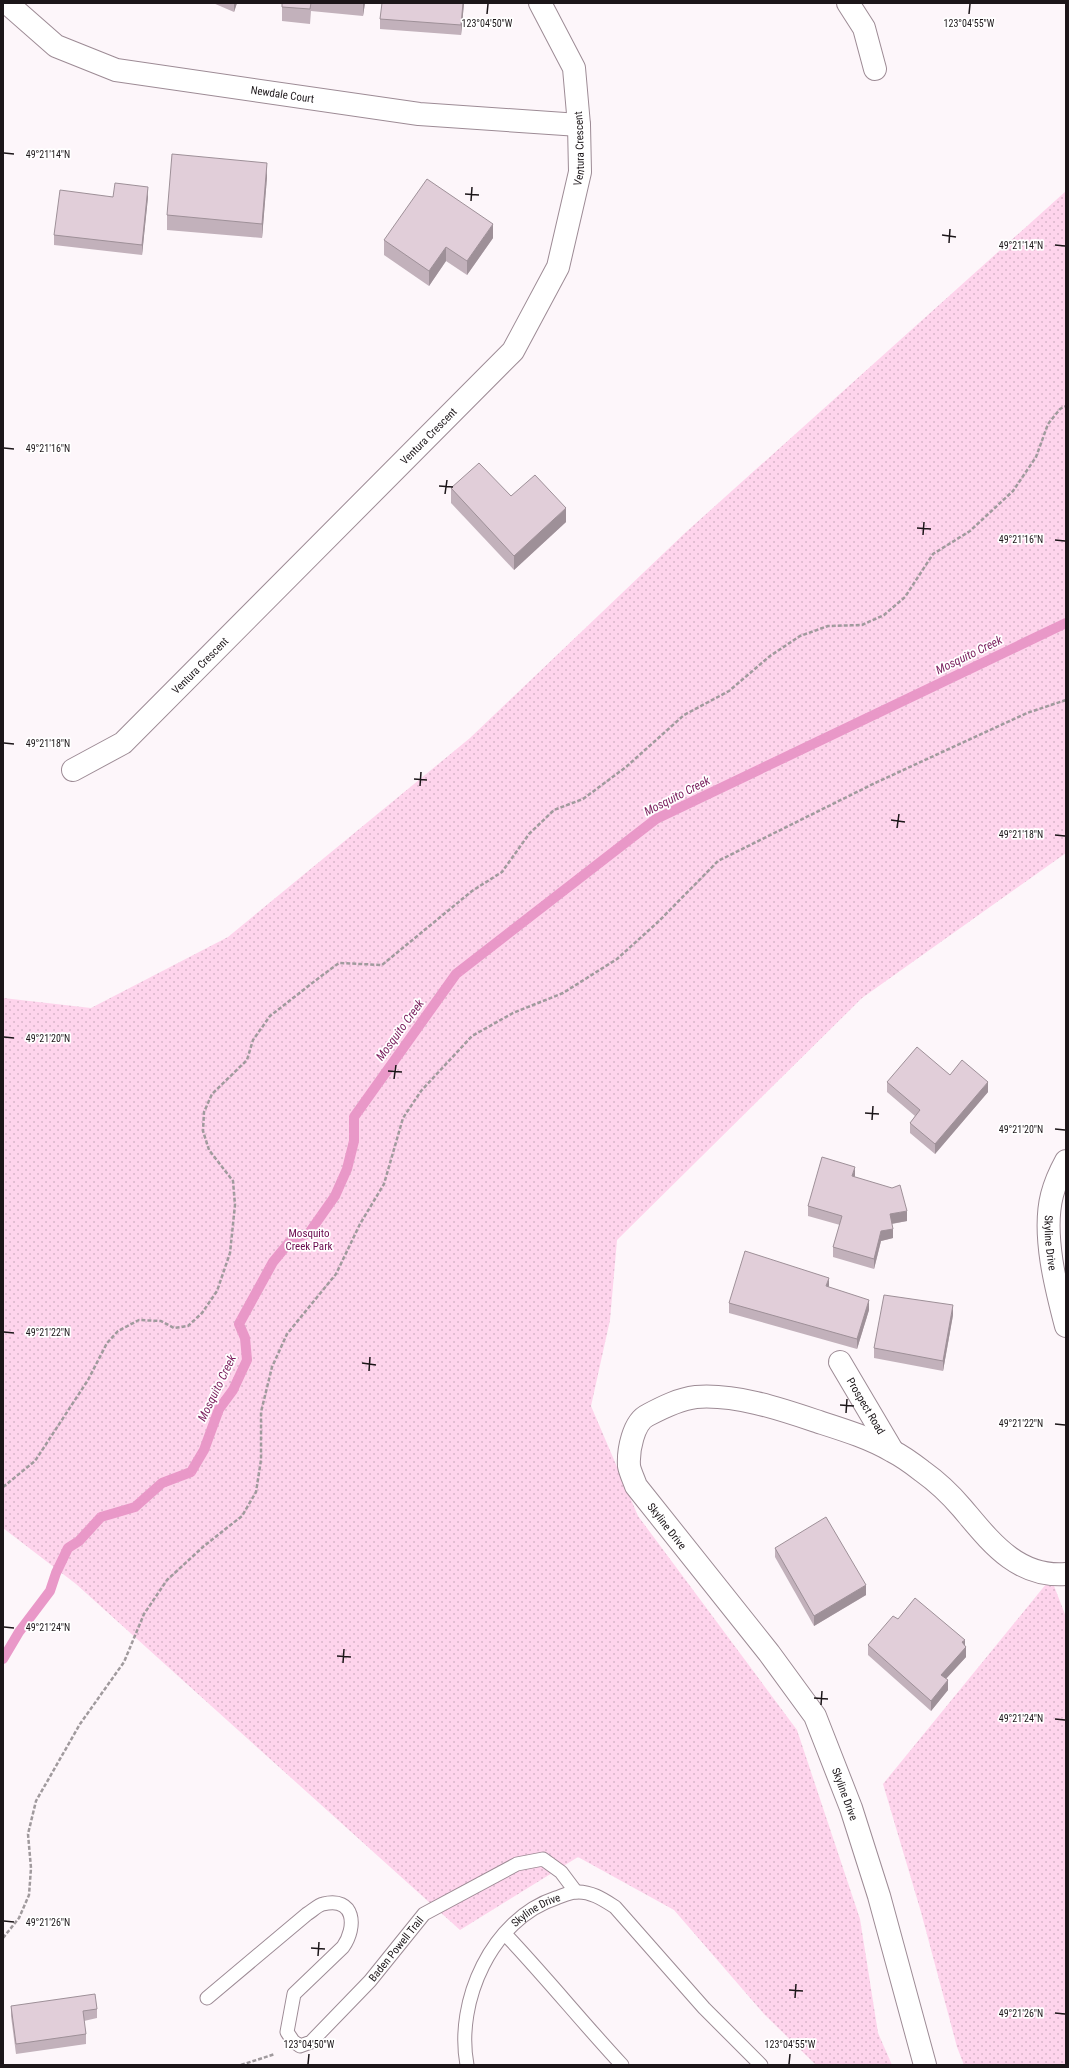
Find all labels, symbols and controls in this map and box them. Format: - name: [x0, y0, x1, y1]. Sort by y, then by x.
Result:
- text: 123°04'50"W: [462, 18, 513, 29]
- text: 123°04'55"W: [944, 18, 995, 29]
- street label: Newdale Court: [250, 84, 315, 106]
- street label: Ventura Crescent: [571, 111, 587, 187]
- text: 49°21'14"N: [26, 149, 70, 160]
- text: 49°21'14"N: [999, 240, 1043, 251]
- street label: Ventura Crescent: [398, 405, 460, 467]
- text: 49°21'16"N: [26, 443, 70, 454]
- text: 49°21'16"N: [999, 534, 1043, 545]
- water label: Mosquito Creek: [934, 633, 1005, 677]
- street label: Ventura Crescent: [169, 635, 231, 697]
- text: 49°21'18"N: [26, 738, 70, 749]
- water label: Mosquito Creek: [642, 773, 713, 819]
- text: 49°21'18"N: [999, 829, 1043, 840]
- water label: Mosquito Creek: [373, 996, 427, 1063]
- text: 49°21'20"N: [26, 1033, 70, 1044]
- text: 49°21'20"N: [999, 1124, 1043, 1135]
- street label: Skyline Drive: [1042, 1215, 1059, 1272]
- park label: Mosquito Creek Park: [286, 1227, 332, 1253]
- text: 49°21'22"N: [26, 1327, 70, 1338]
- water label: Mosquito Creek: [195, 1352, 239, 1423]
- street label: Prospect Road: [844, 1376, 887, 1437]
- text: 49°21'22"N: [999, 1418, 1043, 1429]
- street label: Skyline Drive: [644, 1501, 689, 1552]
- text: 49°21'24"N: [26, 1622, 70, 1633]
- text: 49°21'24"N: [999, 1713, 1043, 1724]
- street label: Skyline Drive: [829, 1766, 860, 1822]
- street label: Skyline Drive: [509, 1891, 562, 1930]
- street label: Baden Powell Trail: [366, 1914, 426, 1984]
- text: 49°21'26"N: [26, 1917, 70, 1928]
- text: 49°21'26"N: [999, 2008, 1043, 2019]
- text: 123°04'50"W: [284, 2039, 335, 2050]
- text: 123°04'55"W: [765, 2039, 816, 2050]

